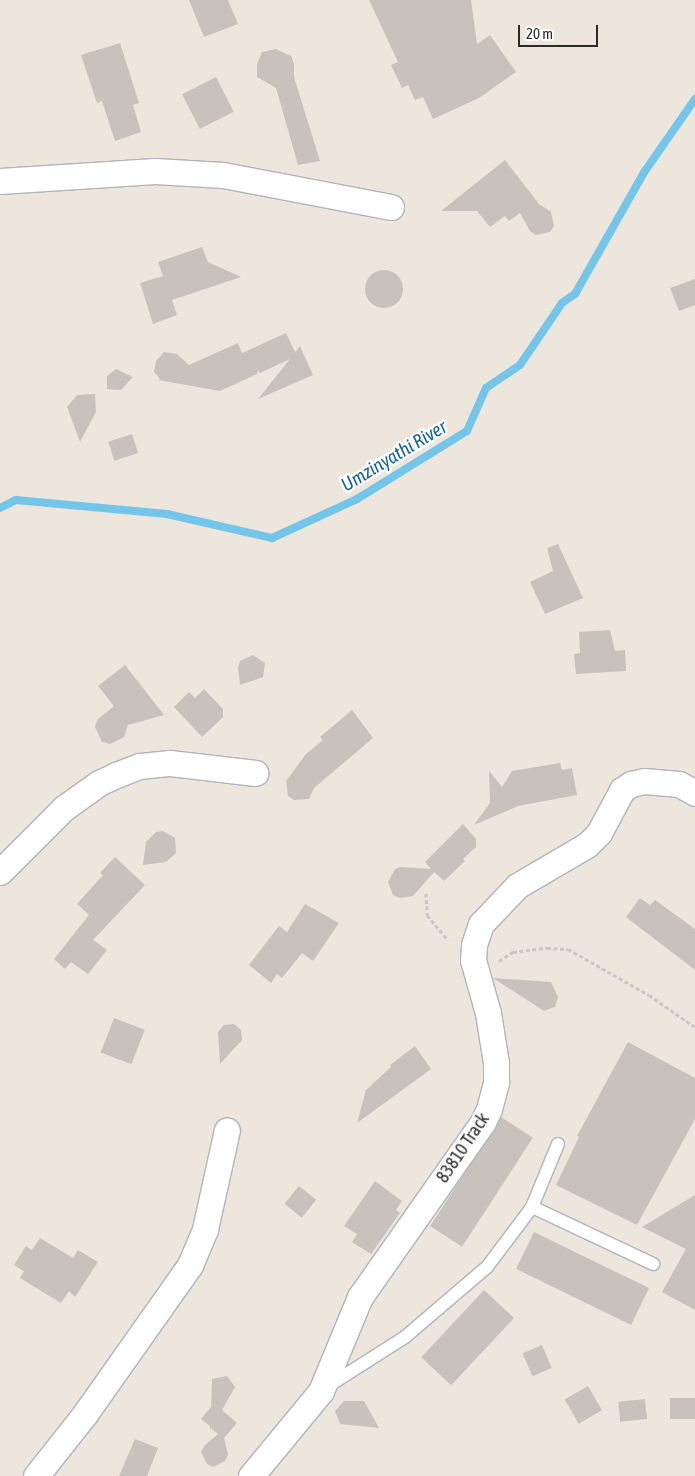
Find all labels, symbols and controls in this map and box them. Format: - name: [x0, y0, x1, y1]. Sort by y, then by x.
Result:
- scale bar: [520, 15, 600, 47]
- text: 20 m: [526, 25, 553, 42]
- water label: Umzinyathi River: [337, 416, 451, 496]
- street label: 83810 Track: [432, 1109, 494, 1187]

